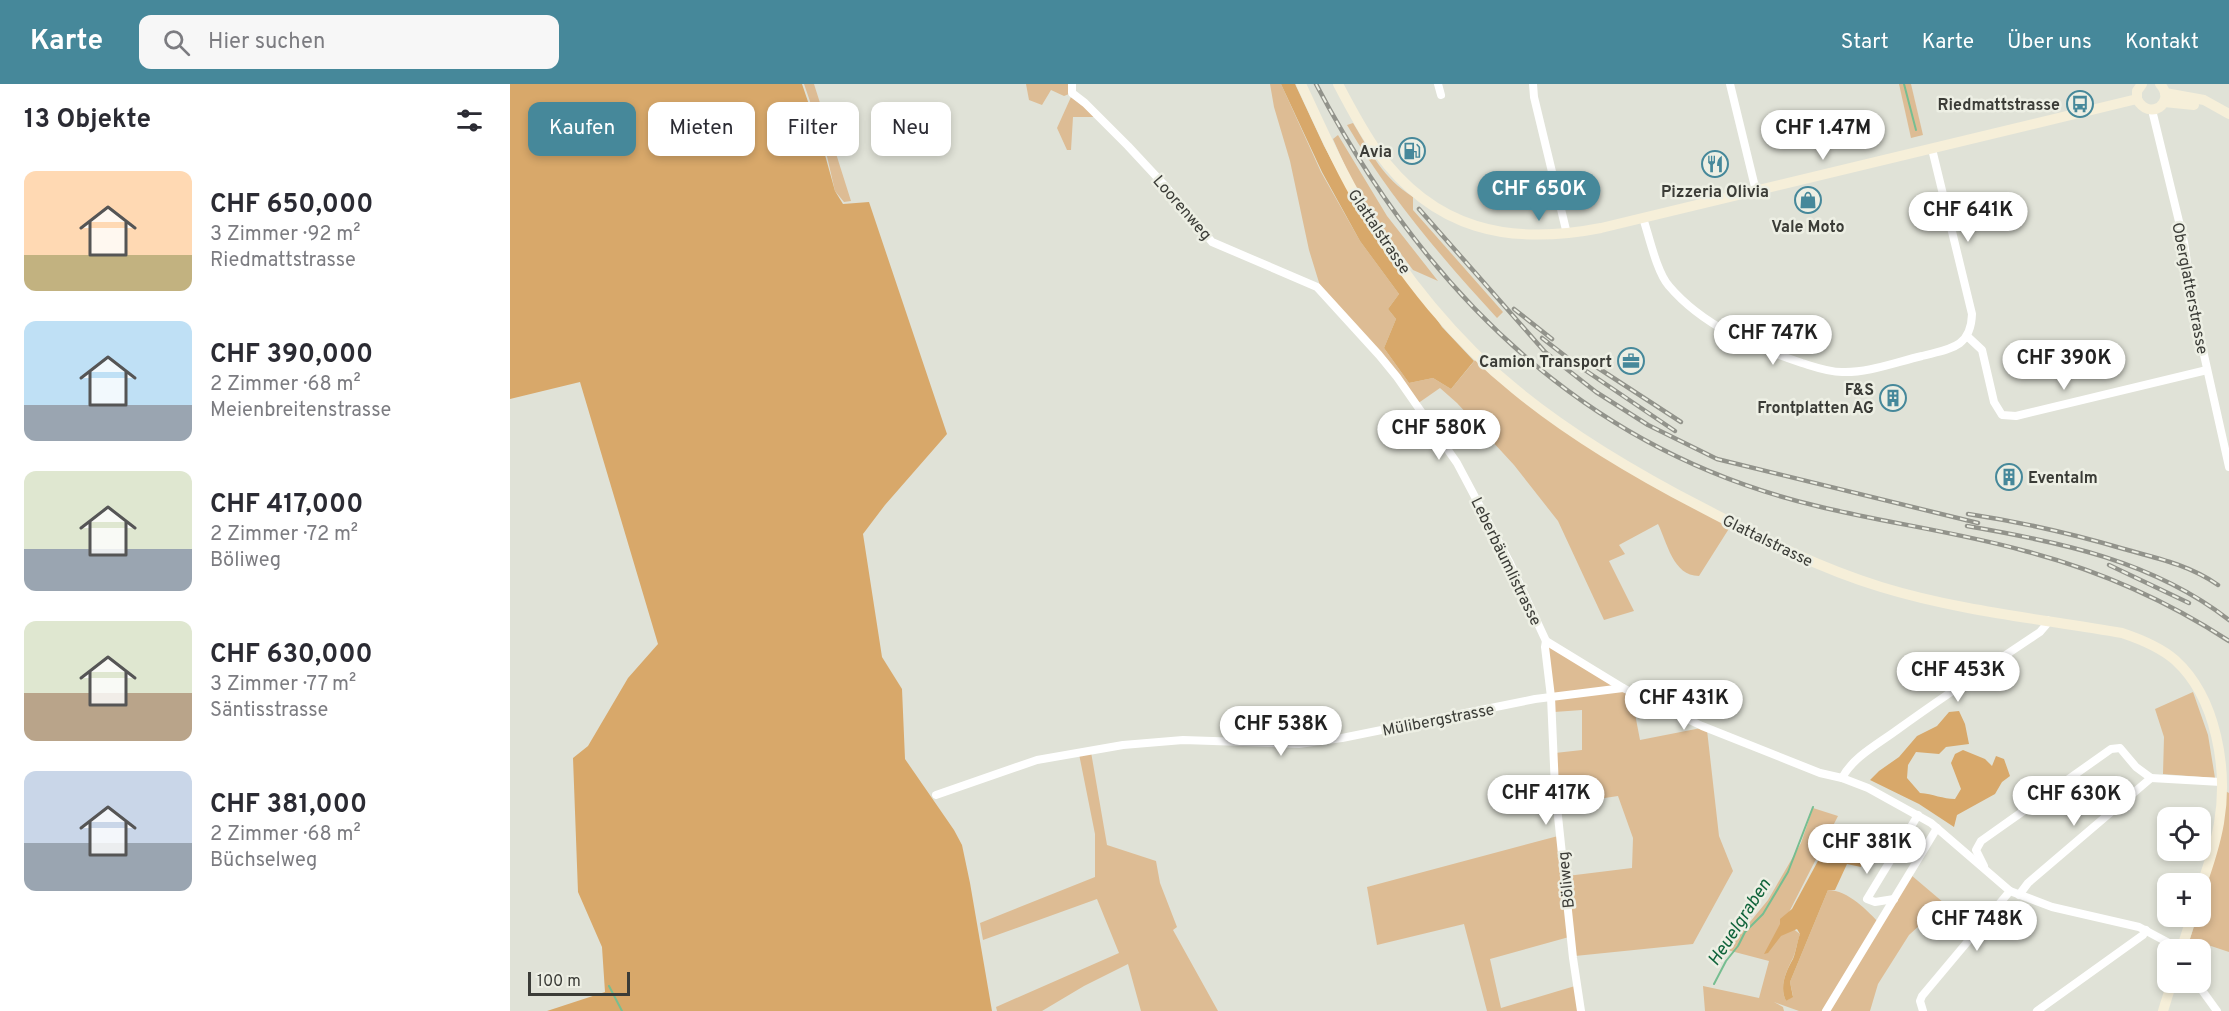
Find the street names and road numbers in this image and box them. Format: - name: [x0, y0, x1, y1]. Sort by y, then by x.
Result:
- street label: Loorenweg: [1148, 172, 1215, 245]
- street label: Glattalstrasse: [1343, 186, 1414, 278]
- street label: Oberglatterstrasse: [2166, 221, 2212, 356]
- street label: Leberbäumlistrasse: [1465, 494, 1545, 629]
- street label: Glattalstrasse: [1719, 511, 1816, 572]
- street label: Mülibergstrasse: [1381, 700, 1496, 742]
- street label: Böliweg: [1554, 850, 1580, 909]

